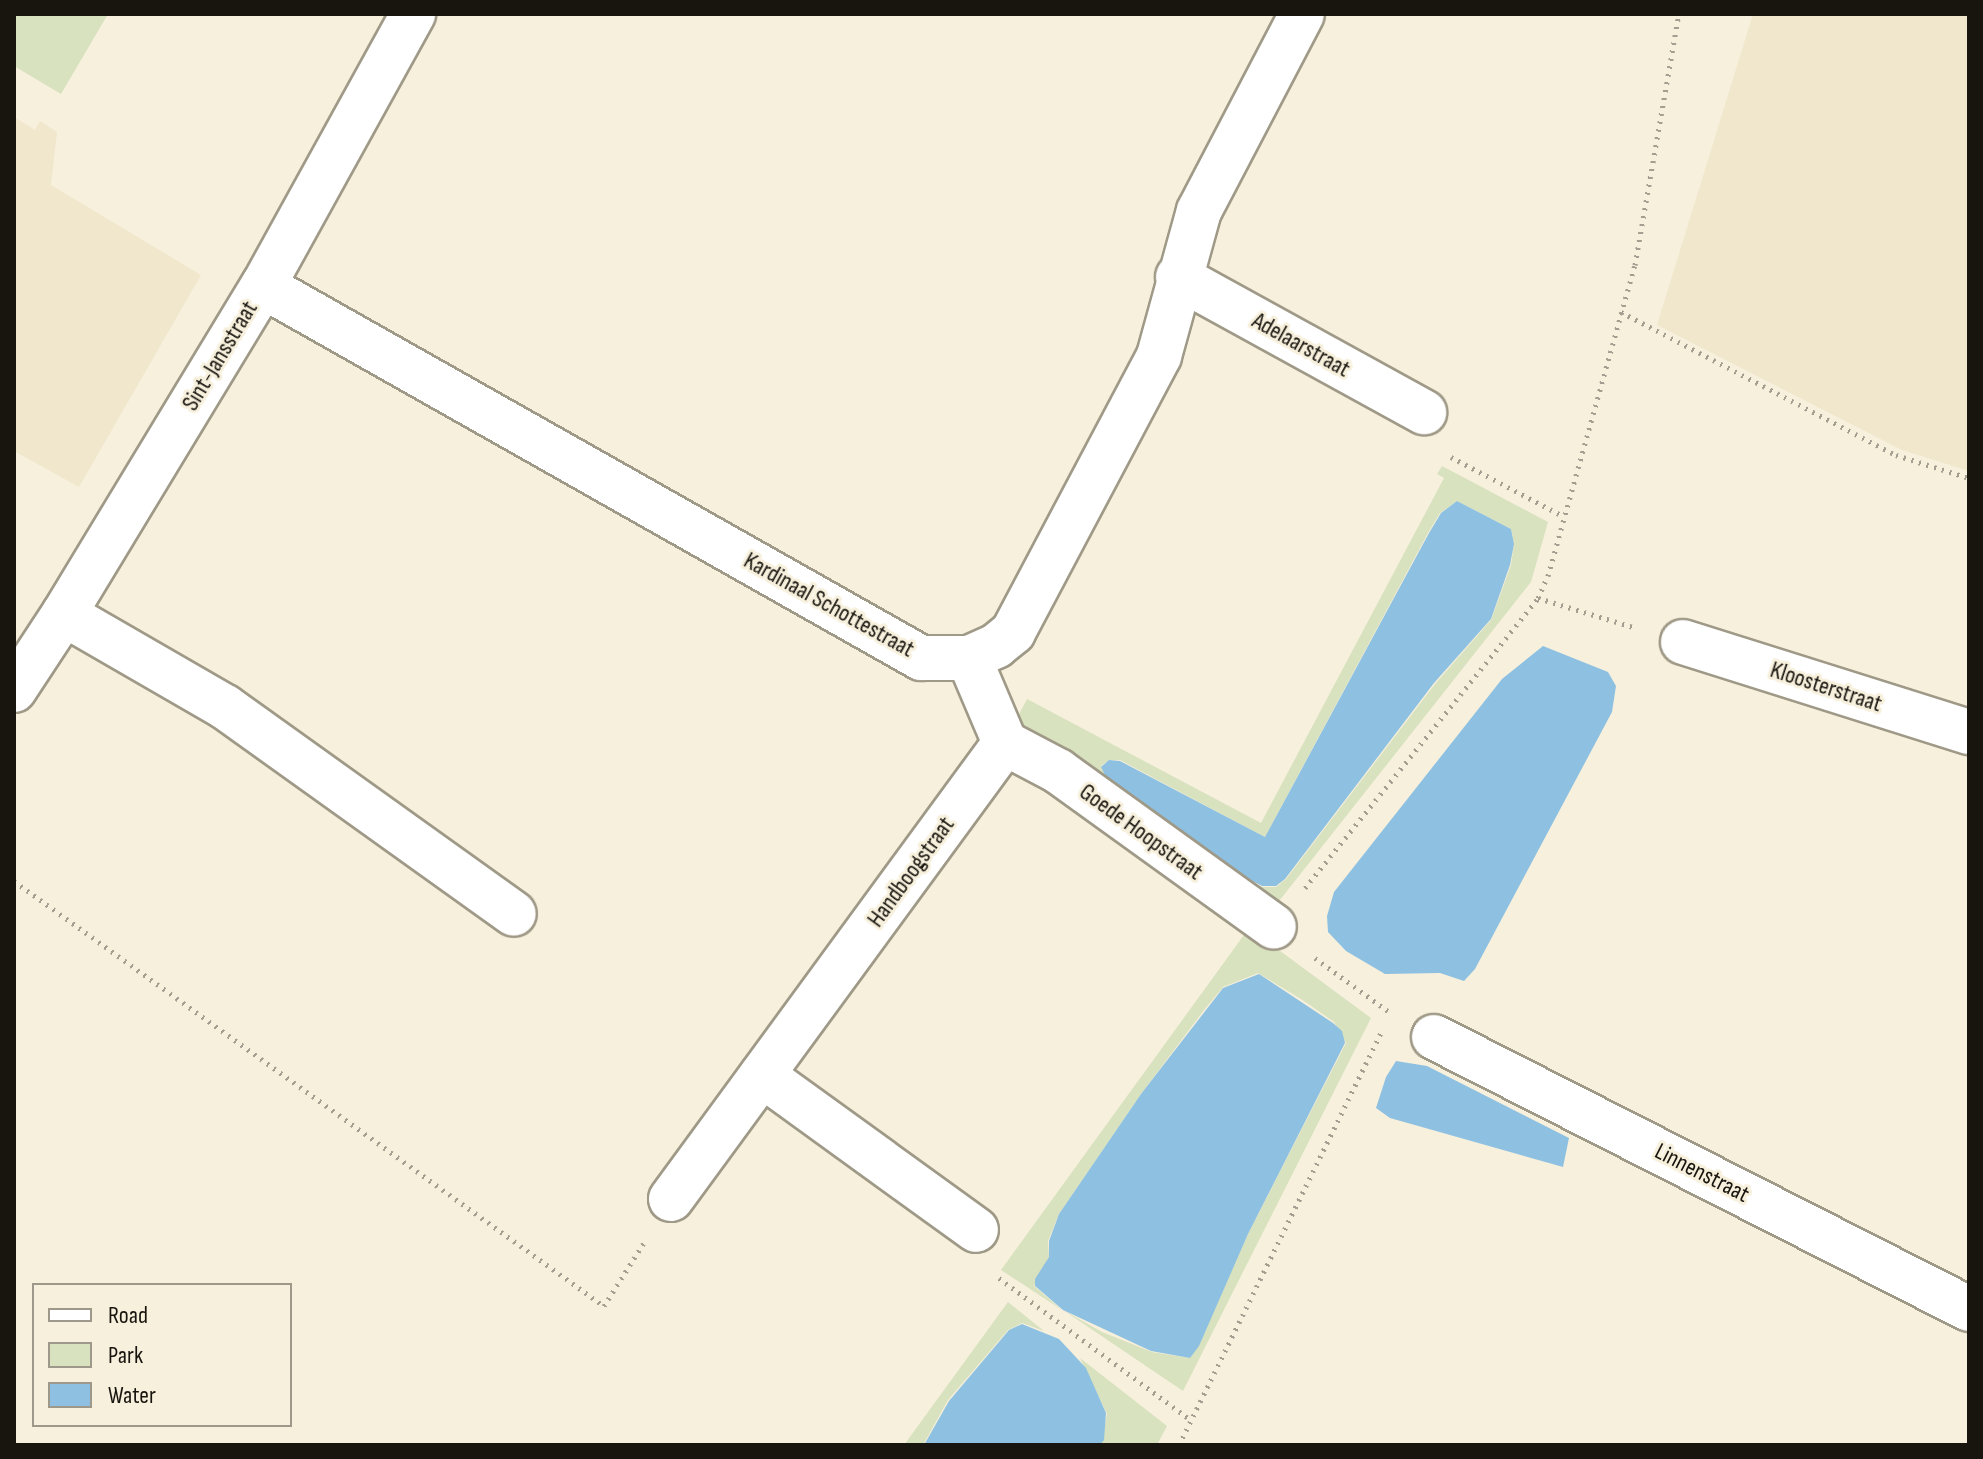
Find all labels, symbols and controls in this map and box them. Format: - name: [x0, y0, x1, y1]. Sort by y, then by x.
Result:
- street label: Sint-Jansstraat: [176, 296, 264, 416]
- street label: Adelaarstraat: [1247, 306, 1355, 384]
- street label: Kardinaal Schottestraat: [739, 546, 919, 664]
- street label: Kloosterstraat: [1767, 655, 1885, 719]
- street label: Goede Hoopstraat: [1074, 778, 1208, 886]
- street label: Handboogstraat: [861, 811, 961, 933]
- street label: Linnenstraat: [1650, 1137, 1754, 1209]
- legend: [32, 1283, 292, 1427]
- text: Road: [108, 1301, 148, 1330]
- text: Park: [108, 1341, 143, 1370]
- text: Water: [108, 1381, 156, 1410]

